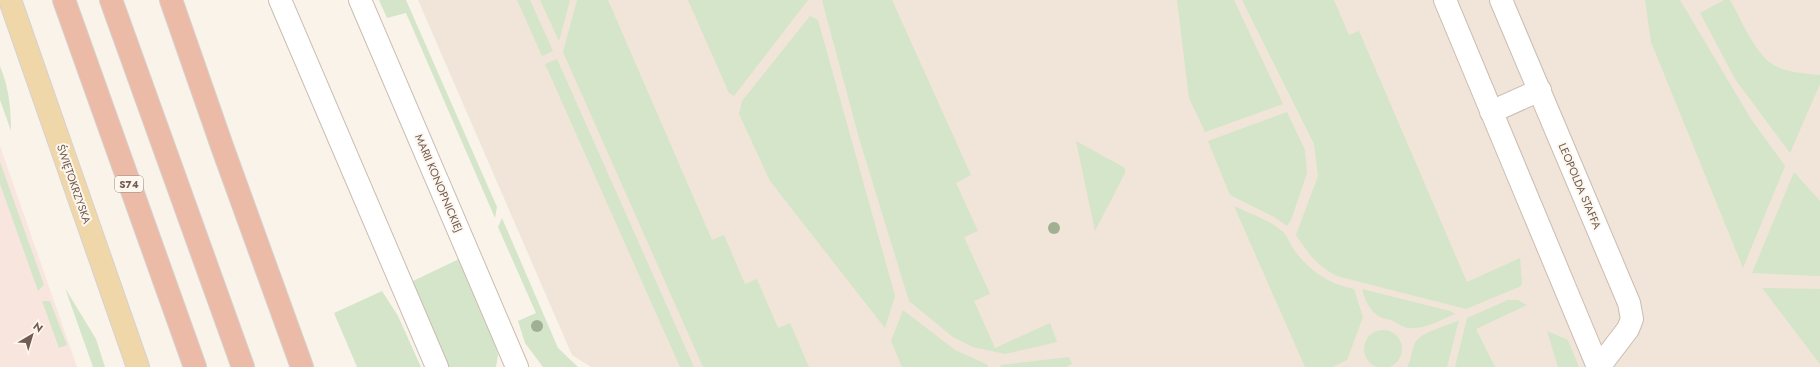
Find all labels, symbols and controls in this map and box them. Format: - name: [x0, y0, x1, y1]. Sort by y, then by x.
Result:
- street label: MARII KONOPNICKIEJ: [411, 132, 467, 234]
- street label: LEOPOLDA STAFFA: [1555, 141, 1606, 232]
- street label: ŚWIĘTOKRZYSKA: [53, 142, 95, 227]
- road number: S74: [115, 176, 143, 192]
- north arrow: [12, 315, 52, 355]
- text: N: [30, 318, 47, 336]

